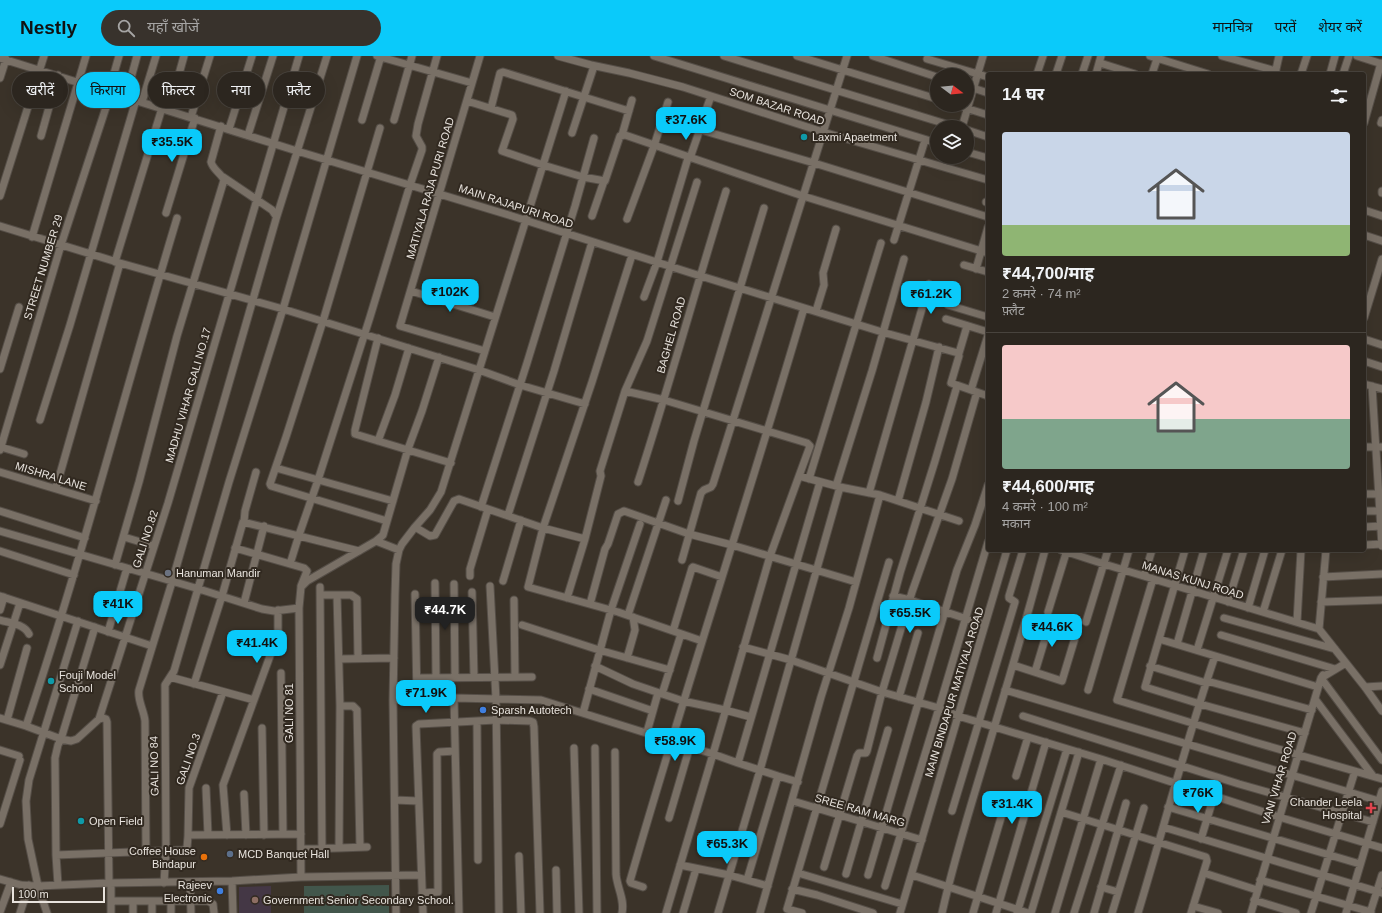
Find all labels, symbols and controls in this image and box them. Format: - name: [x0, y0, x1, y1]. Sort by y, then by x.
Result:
- search box: [101, 10, 381, 46]
- text: Nestly: [20, 17, 77, 38]
- icon: search: [115, 17, 137, 39]
- text: यहाँ खोजें: [147, 18, 199, 35]
- text: मानचित्र: [1213, 19, 1253, 35]
- text: परतें: [1275, 19, 1296, 35]
- text: शेयर करें: [1318, 19, 1362, 35]
- north arrow: [930, 68, 974, 112]
- map controls: [930, 68, 974, 164]
- chip: खरीदें: [12, 72, 68, 108]
- chip: किराया: [76, 72, 140, 108]
- chip: फ़िल्टर: [148, 72, 209, 108]
- chip: नया: [217, 72, 265, 108]
- chip: फ़्लैट: [273, 72, 325, 108]
- street label: SOM BAZAR ROAD: [728, 85, 826, 127]
- text: 14 घर: [1002, 85, 1044, 104]
- icon: filters: [1328, 85, 1350, 107]
- pin: ₹37.6K: [653, 107, 719, 141]
- text: ₹37.6K: [665, 112, 707, 127]
- street label: MATIYALA RAJA PURI ROAD: [404, 116, 456, 260]
- button: layers: [930, 120, 974, 164]
- pin: ₹35.5K: [139, 129, 205, 163]
- place label: Laxmi Apaetment: [812, 131, 897, 143]
- marker: Laxmi Apaetment: [799, 132, 809, 142]
- text: ₹35.5K: [151, 134, 193, 149]
- icon: home: [1140, 158, 1212, 230]
- street label: MAIN RAJAPURI ROAD: [457, 182, 575, 230]
- street label: STREET NUMBER 29: [21, 213, 65, 321]
- text: ₹44,700/माह: [1002, 264, 1094, 283]
- pin: ₹102K: [422, 279, 478, 313]
- pin: ₹61.2K: [898, 281, 964, 315]
- text: ₹102K: [431, 284, 469, 299]
- text: ₹61.2K: [910, 286, 952, 301]
- text: 2 कमरे · 74 m²: [1002, 286, 1081, 301]
- street label: BAGHEL ROAD: [654, 295, 688, 375]
- text: फ़्लैट: [1002, 303, 1025, 318]
- street label: MADHU VIHAR GALI NO.17: [163, 326, 213, 464]
- icon: home: [1140, 371, 1212, 443]
- street label: MISHRA LANE: [14, 459, 88, 493]
- text: ₹44,600/माह: [1002, 477, 1094, 496]
- text: 4 कमरे · 100 m²: [1002, 499, 1088, 514]
- street label: GALI NO.82: [130, 509, 160, 569]
- text: मकान: [1002, 516, 1030, 531]
- street label: MANAS KUNJ ROAD: [1141, 559, 1245, 601]
- place label: Hanuman Mandir: [176, 567, 261, 579]
- marker: Hanuman Mandir: [163, 568, 173, 578]
- pin: ₹41K: [94, 591, 142, 625]
- text: ₹41K: [102, 596, 134, 611]
- pin: ₹44.7K: [412, 597, 478, 631]
- pin: ₹65.5K: [877, 600, 943, 634]
- text: ₹44.7K: [424, 602, 466, 617]
- text: ₹65.5K: [889, 605, 931, 620]
- street label: MAIN BINDAPUR MATIYALA ROAD: [922, 605, 986, 779]
- pin: ₹44.6K: [1019, 614, 1085, 648]
- text: ₹44.6K: [1031, 619, 1073, 634]
- pin: ₹41.4K: [224, 630, 290, 664]
- text: ₹41.4K: [236, 635, 278, 650]
- place label: Fouji Model School: [59, 669, 116, 694]
- marker: Fouji Model School: [46, 676, 56, 686]
- pin: ₹71.9K: [393, 680, 459, 714]
- street label: GALI NO 81: [283, 683, 295, 743]
- text: ₹71.9K: [405, 685, 447, 700]
- place label: Sparsh Autotech: [491, 704, 572, 716]
- marker: Sparsh Autotech: [478, 705, 488, 715]
- pin: ₹58.9K: [642, 728, 708, 762]
- street label: VANI VIHAR ROAD: [1259, 730, 1299, 826]
- street label: GALI NO.3: [174, 732, 202, 786]
- text: ₹58.9K: [654, 733, 696, 748]
- street label: GALI NO 84: [147, 736, 161, 796]
- pin: ₹76K: [1174, 780, 1222, 814]
- text: ₹76K: [1182, 785, 1214, 800]
- street label: SREE RAM MARG: [813, 791, 907, 829]
- pin: ₹31.4K: [979, 791, 1045, 825]
- text: ₹31.4K: [991, 796, 1033, 811]
- place label: Chander Leela Hospital: [1290, 796, 1363, 821]
- marker: Chander Leela Hospital: [1365, 802, 1377, 814]
- place label: Open Field: [89, 815, 143, 827]
- marker: Open Field: [76, 816, 86, 826]
- pin: ₹65.3K: [694, 831, 760, 865]
- text: ₹65.3K: [706, 836, 748, 851]
- place label: Coffee House Bindapur: [129, 845, 196, 870]
- place label: MCD Banquet Hall: [238, 848, 329, 860]
- marker: MCD Banquet Hall: [225, 849, 235, 859]
- marker: Coffee House Bindapur: [199, 852, 209, 862]
- place label: Rajeev Electronic: [164, 879, 213, 904]
- scale bar: [12, 885, 105, 904]
- marker: Rajeev Electronic: [215, 886, 225, 896]
- text: 100 m: [18, 888, 49, 900]
- place label: Government Senior Secondary School.: [263, 894, 454, 906]
- marker: Government Senior Secondary School.: [250, 895, 260, 905]

